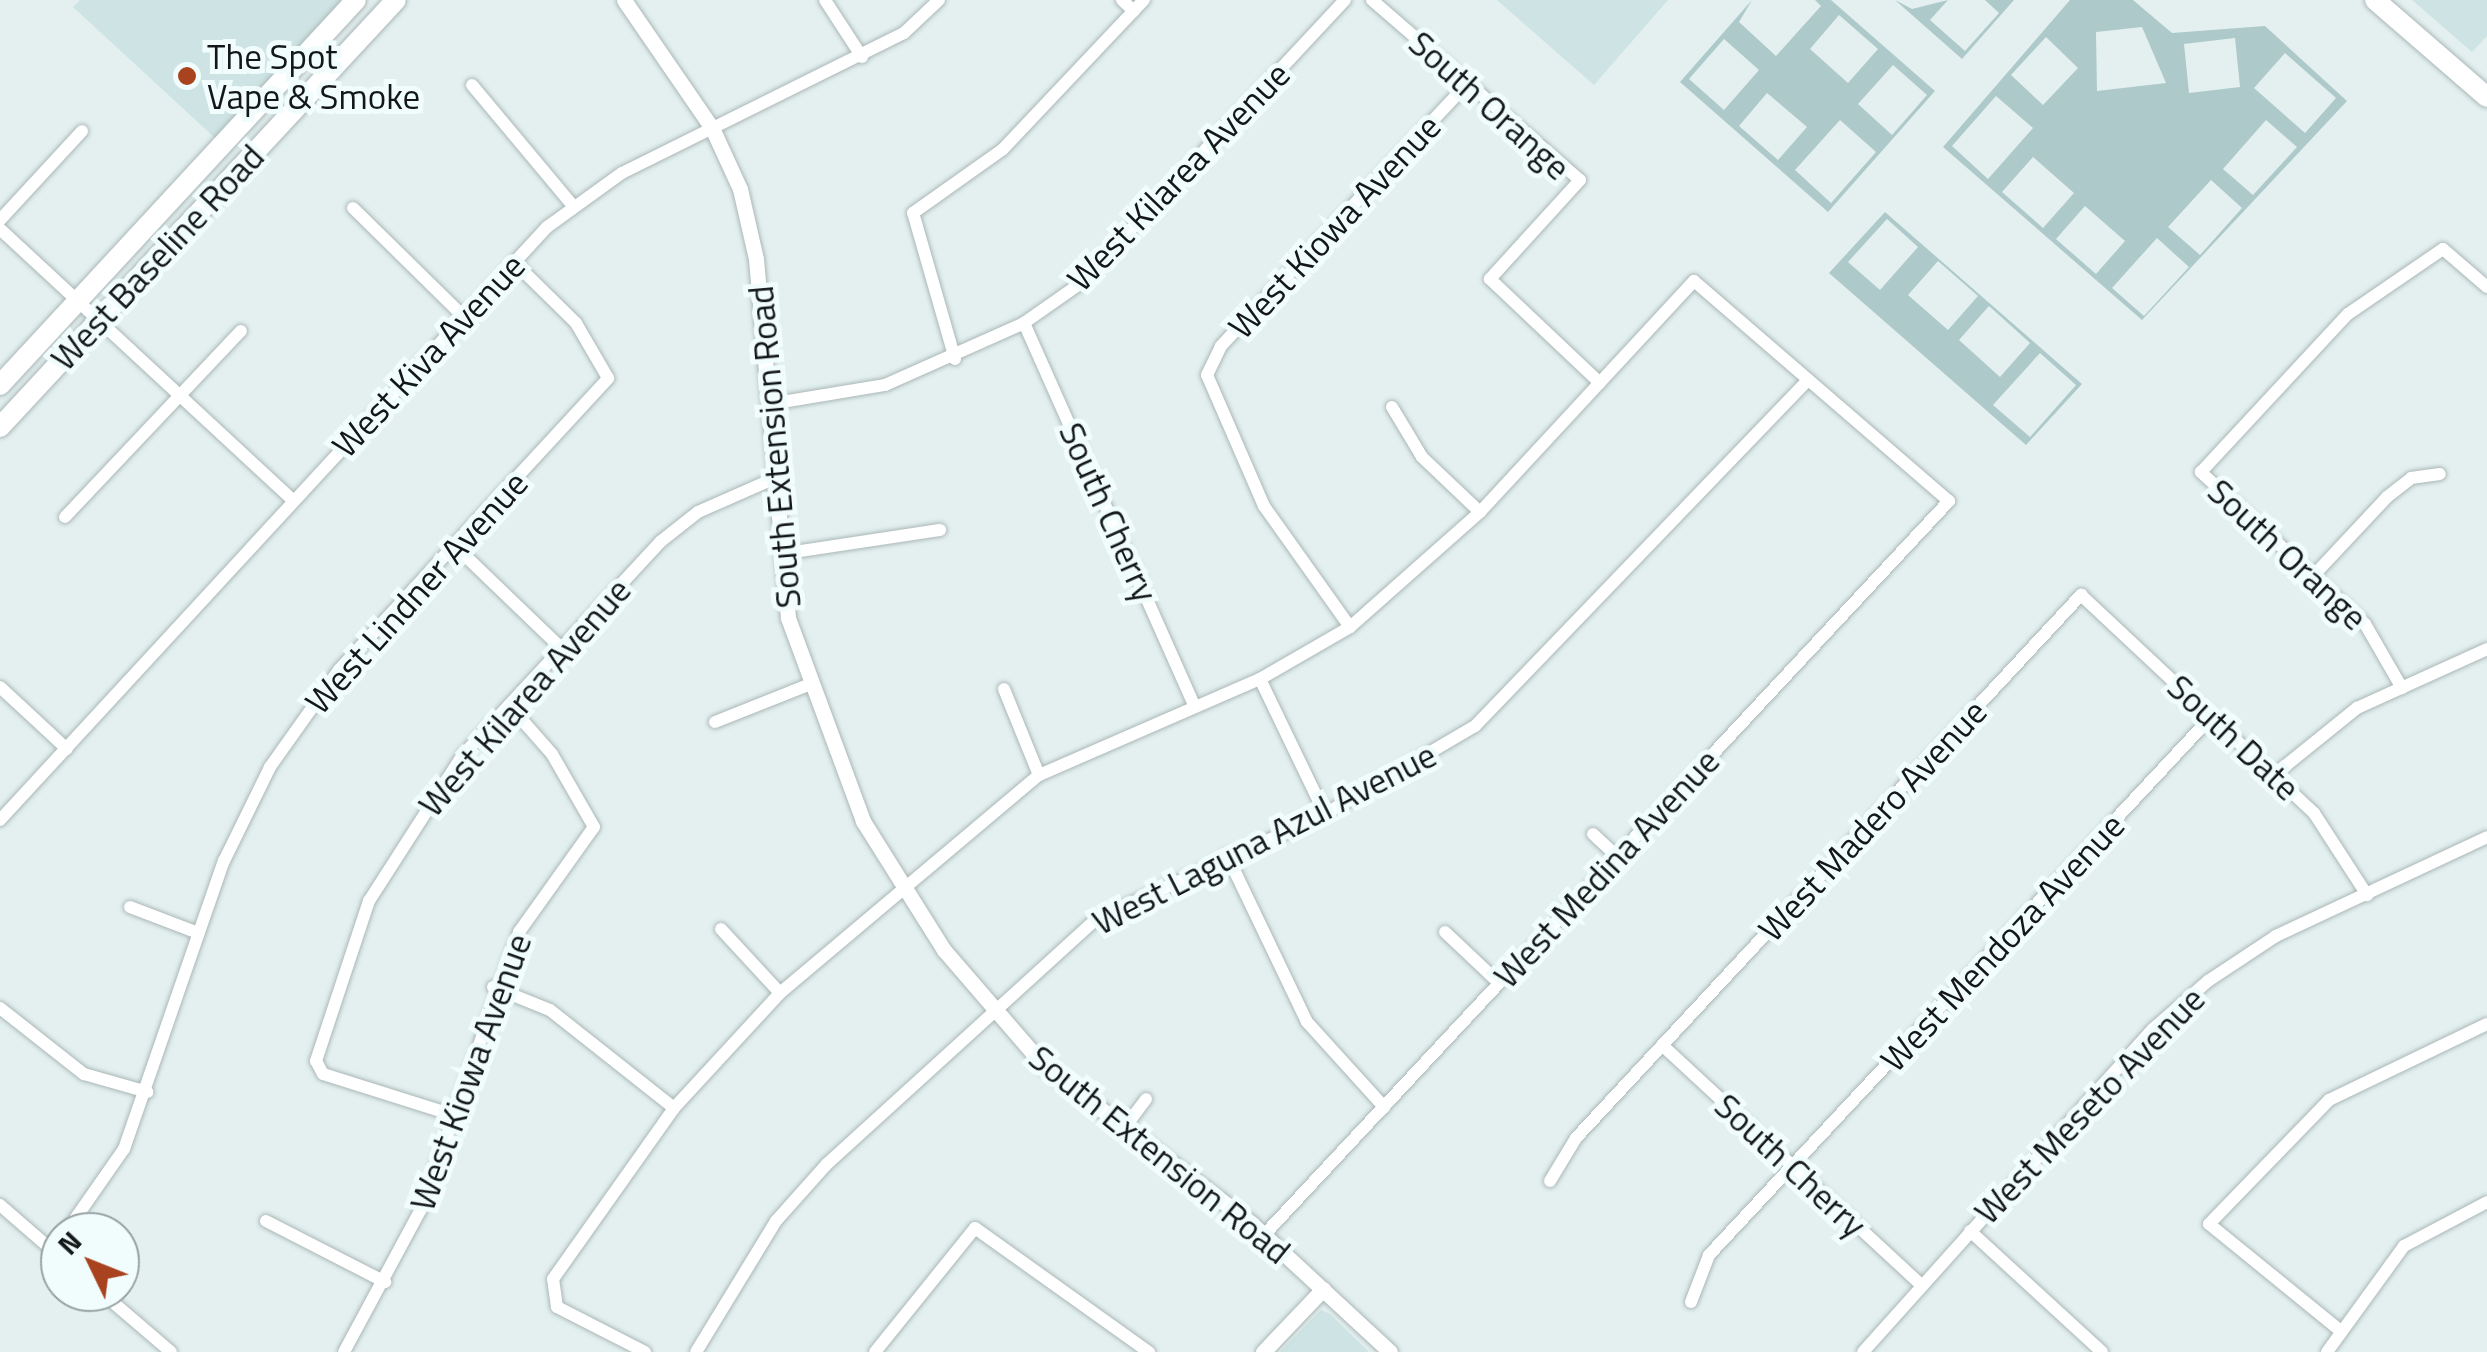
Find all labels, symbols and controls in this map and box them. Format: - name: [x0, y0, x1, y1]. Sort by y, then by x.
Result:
- street label: South Orange: [1401, 22, 1579, 188]
- place label: The Spot Vape & Smoke: [207, 35, 420, 117]
- street label: West Kilarea Avenue: [1058, 53, 1298, 299]
- marker: The Spot Vape & Smoke: [176, 65, 198, 87]
- street label: West Kiowa Avenue: [1219, 105, 1449, 347]
- street label: West Baseline Road: [42, 136, 272, 378]
- street label: West Kiva Avenue: [323, 244, 533, 466]
- street label: South Extension Road: [739, 284, 809, 610]
- street label: South Cherry: [1051, 416, 1167, 608]
- street label: West Lindner Avenue: [296, 462, 536, 722]
- street label: South Orange: [2200, 470, 2376, 638]
- street label: West Kilarea Avenue: [409, 569, 639, 825]
- street label: South Date: [2159, 665, 2309, 809]
- street label: West Madero Avenue: [1749, 691, 1995, 949]
- street label: West Laguna Azul Avenue: [1085, 733, 1443, 943]
- street label: West Medina Avenue: [1485, 740, 1727, 996]
- street label: West Mendoza Avenue: [1872, 804, 2132, 1080]
- street label: West Kiowa Avenue: [400, 928, 540, 1216]
- street label: West Meseto Avenue: [1965, 978, 2213, 1232]
- street label: South Extension Road: [1021, 1036, 1299, 1272]
- street label: South Cherry: [1707, 1084, 1875, 1246]
- north arrow: [40, 1212, 140, 1312]
- text: N: [47, 1221, 91, 1264]

